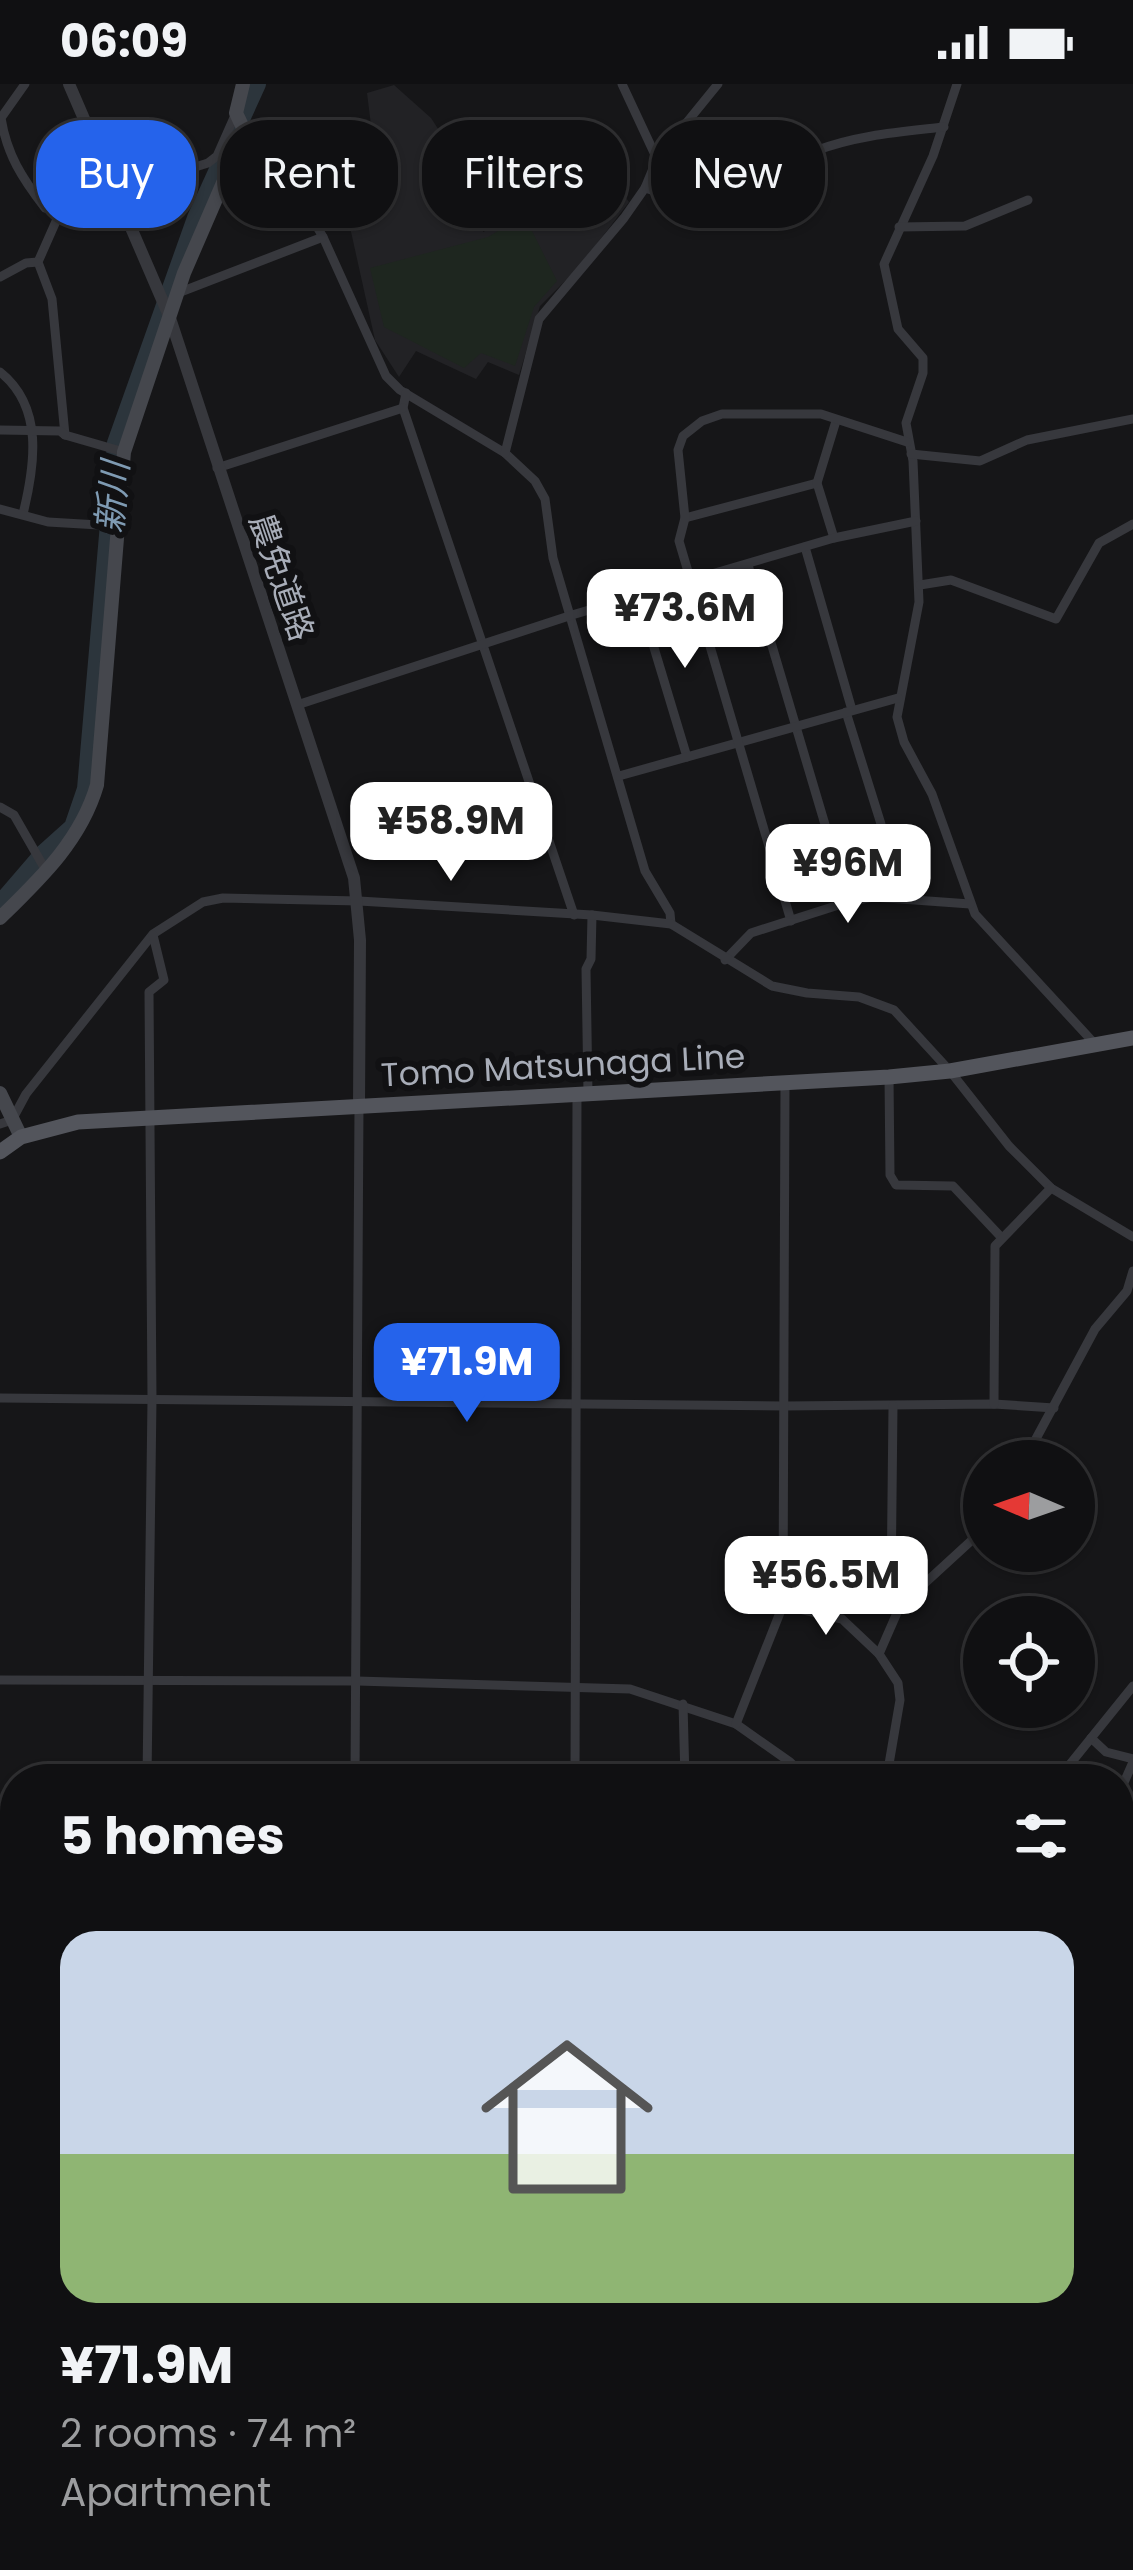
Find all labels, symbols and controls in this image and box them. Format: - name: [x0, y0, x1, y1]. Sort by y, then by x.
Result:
- text: 06:09: [60, 10, 188, 73]
- chip: Buy: [36, 120, 196, 228]
- chip: Rent: [220, 120, 398, 228]
- chip: Filters: [422, 120, 627, 228]
- chip: New: [651, 120, 825, 228]
- water label: 新川: [84, 455, 141, 535]
- street label: 農免道路: [238, 507, 325, 647]
- pin: ¥73.6M: [587, 569, 783, 671]
- text: ¥73.6M: [614, 580, 756, 635]
- pin: ¥58.9M: [353, 782, 549, 884]
- text: ¥58.9M: [377, 793, 525, 848]
- pin: ¥96M: [777, 824, 919, 926]
- text: ¥96M: [793, 835, 903, 890]
- street label: Tomo Matsunaga Line: [380, 1032, 746, 1099]
- pin: ¥71.9M: [369, 1323, 565, 1425]
- text: ¥71.9M: [401, 1334, 533, 1389]
- north arrow: [963, 1440, 1095, 1572]
- map controls: [963, 1440, 1095, 1728]
- pin: ¥56.5M: [728, 1536, 924, 1638]
- text: ¥56.5M: [752, 1547, 900, 1602]
- button: locate: [963, 1596, 1095, 1728]
- text: 5 homes: [60, 1800, 285, 1872]
- icon: filters: [1008, 1803, 1074, 1869]
- icon: home: [459, 2009, 675, 2225]
- text: ¥71.9M: [60, 2329, 233, 2401]
- text: 2 rooms · 74 m²: [60, 2406, 356, 2461]
- text: Apartment: [60, 2465, 271, 2520]

